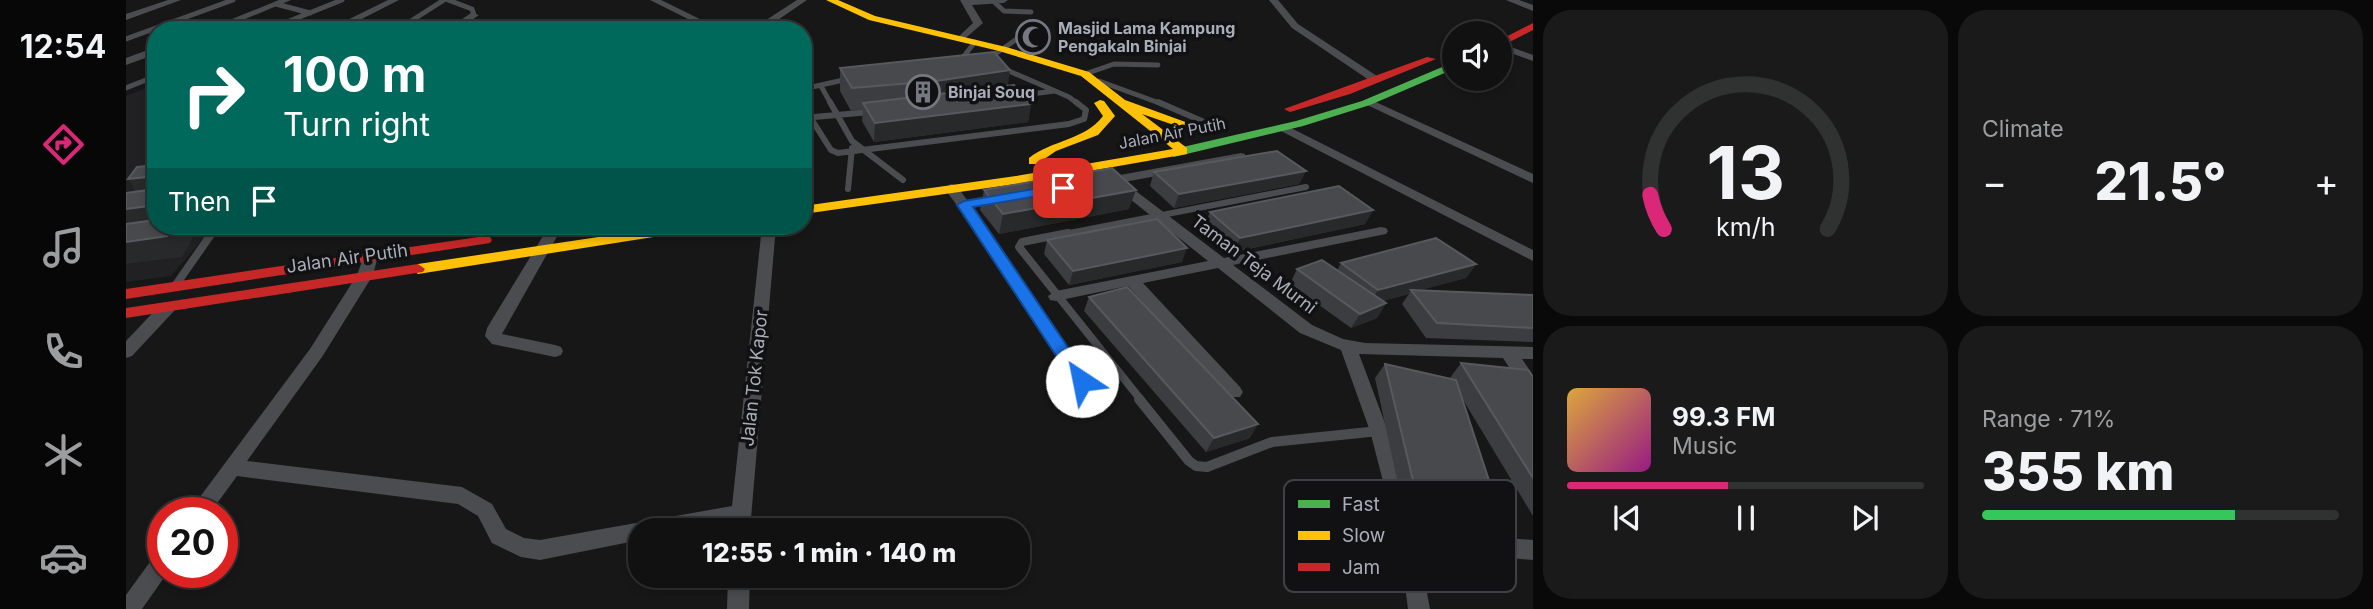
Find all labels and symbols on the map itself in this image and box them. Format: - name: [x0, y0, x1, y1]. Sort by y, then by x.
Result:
- mosque icon: Masjid Lama Kampung Pengakaln Binjai: [1014, 18, 1052, 56]
- place label: Masjid Lama Kampung Pengakaln Binjai: [1058, 18, 1235, 56]
- building icon: Binjai Souq: [904, 73, 942, 111]
- place label: Binjai Souq: [948, 82, 1035, 102]
- street label: Jalan Air Putih: [1117, 113, 1227, 153]
- pin: [1033, 158, 1093, 218]
- street label: Taman Teja Murni: [1187, 210, 1321, 318]
- street label: Jalan Air Putih: [285, 239, 409, 277]
- street label: Jalan Tok Kapor: [736, 308, 772, 447]
- position arrow: [1045, 344, 1119, 418]
- legend: [1284, 480, 1516, 592]
- text: Fast: [1342, 493, 1380, 516]
- speed limit sign: 20: [147, 497, 238, 588]
- text: Slow: [1342, 524, 1385, 547]
- text: Jam: [1342, 556, 1380, 579]

